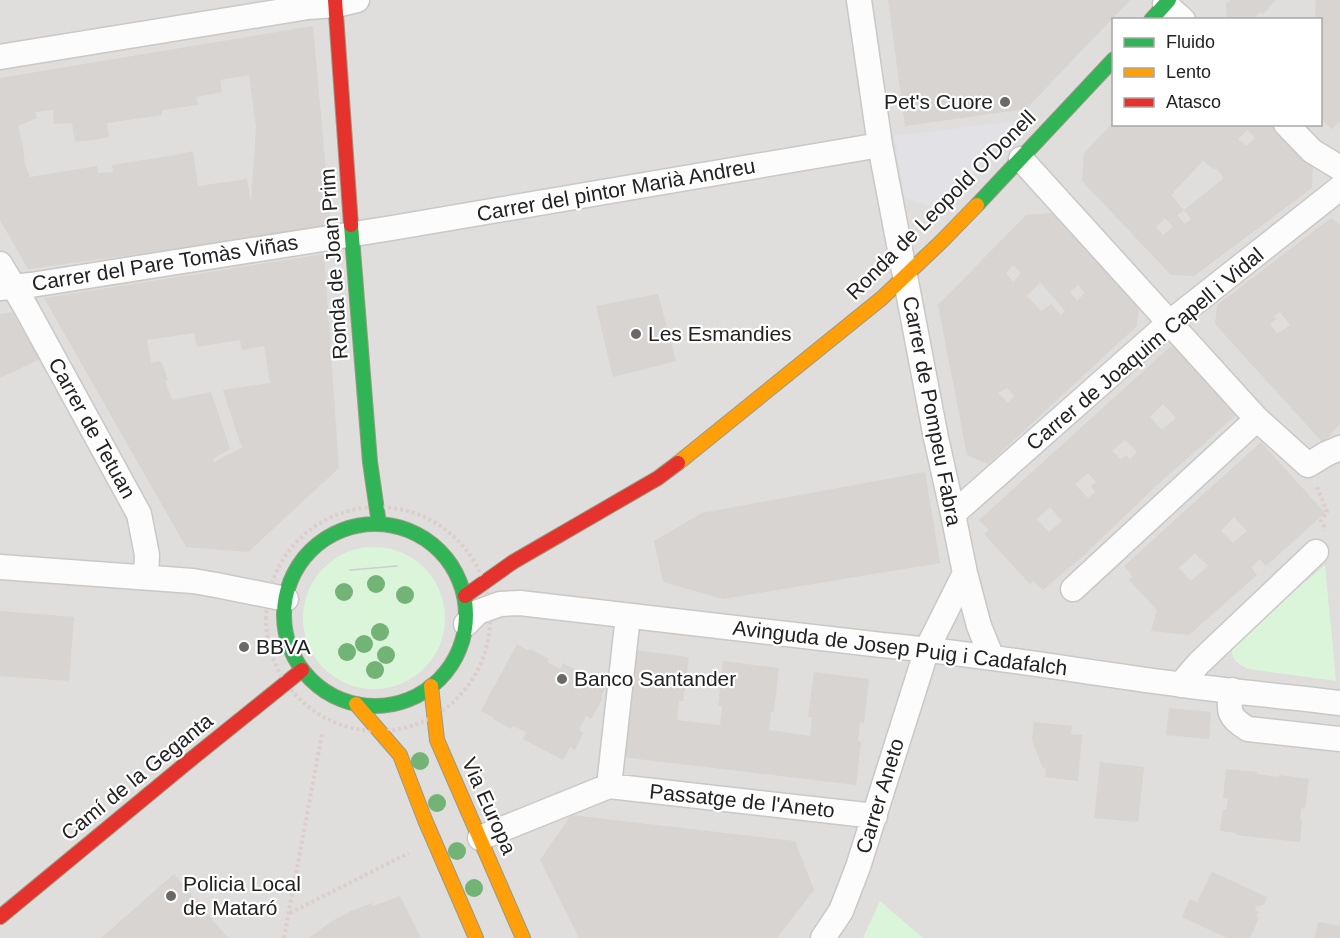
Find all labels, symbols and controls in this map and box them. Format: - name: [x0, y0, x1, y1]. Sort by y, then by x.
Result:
- legend: [1112, 18, 1322, 126]
- text: Fluido: [1166, 32, 1215, 52]
- text: Lento: [1166, 62, 1211, 82]
- place label: Pet's Cuore: [884, 90, 993, 113]
- text: Atasco: [1166, 92, 1221, 112]
- marker: Pet's Cuore: [998, 95, 1012, 109]
- street label: Ronda de Leopold O'Donell: [842, 106, 1040, 304]
- street label: Carrer del pintor Marià Andreu: [475, 154, 757, 225]
- street label: Ronda de Joan Prim: [315, 168, 352, 360]
- street label: Carrer del Pare Tomàs Viñas: [30, 230, 299, 295]
- street label: Carrer de Joaquim Capell i Vidal: [1022, 243, 1268, 454]
- street label: Carrer de Pompeu Fabra: [899, 294, 966, 528]
- place label: Les Esmandies: [648, 322, 792, 345]
- marker: Les Esmandies: [629, 327, 643, 341]
- street label: Carrer de Tetuan: [44, 353, 141, 502]
- street label: Avinguda de Josep Puig i Cadafalch: [731, 616, 1069, 679]
- place label: BBVA: [256, 635, 310, 658]
- marker: BBVA: [237, 640, 251, 654]
- place label: Banco Santander: [574, 667, 736, 690]
- marker: Banco Santander: [555, 672, 569, 686]
- street label: Camí de la Geganta: [56, 708, 217, 845]
- street label: Carrer Aneto: [851, 736, 908, 856]
- street label: Via Europa: [458, 754, 521, 858]
- street label: Passatge de l'Aneto: [648, 779, 836, 822]
- place label: Policia Local de Mataró: [183, 872, 301, 919]
- marker: Policia Local de Mataró: [164, 889, 178, 903]

